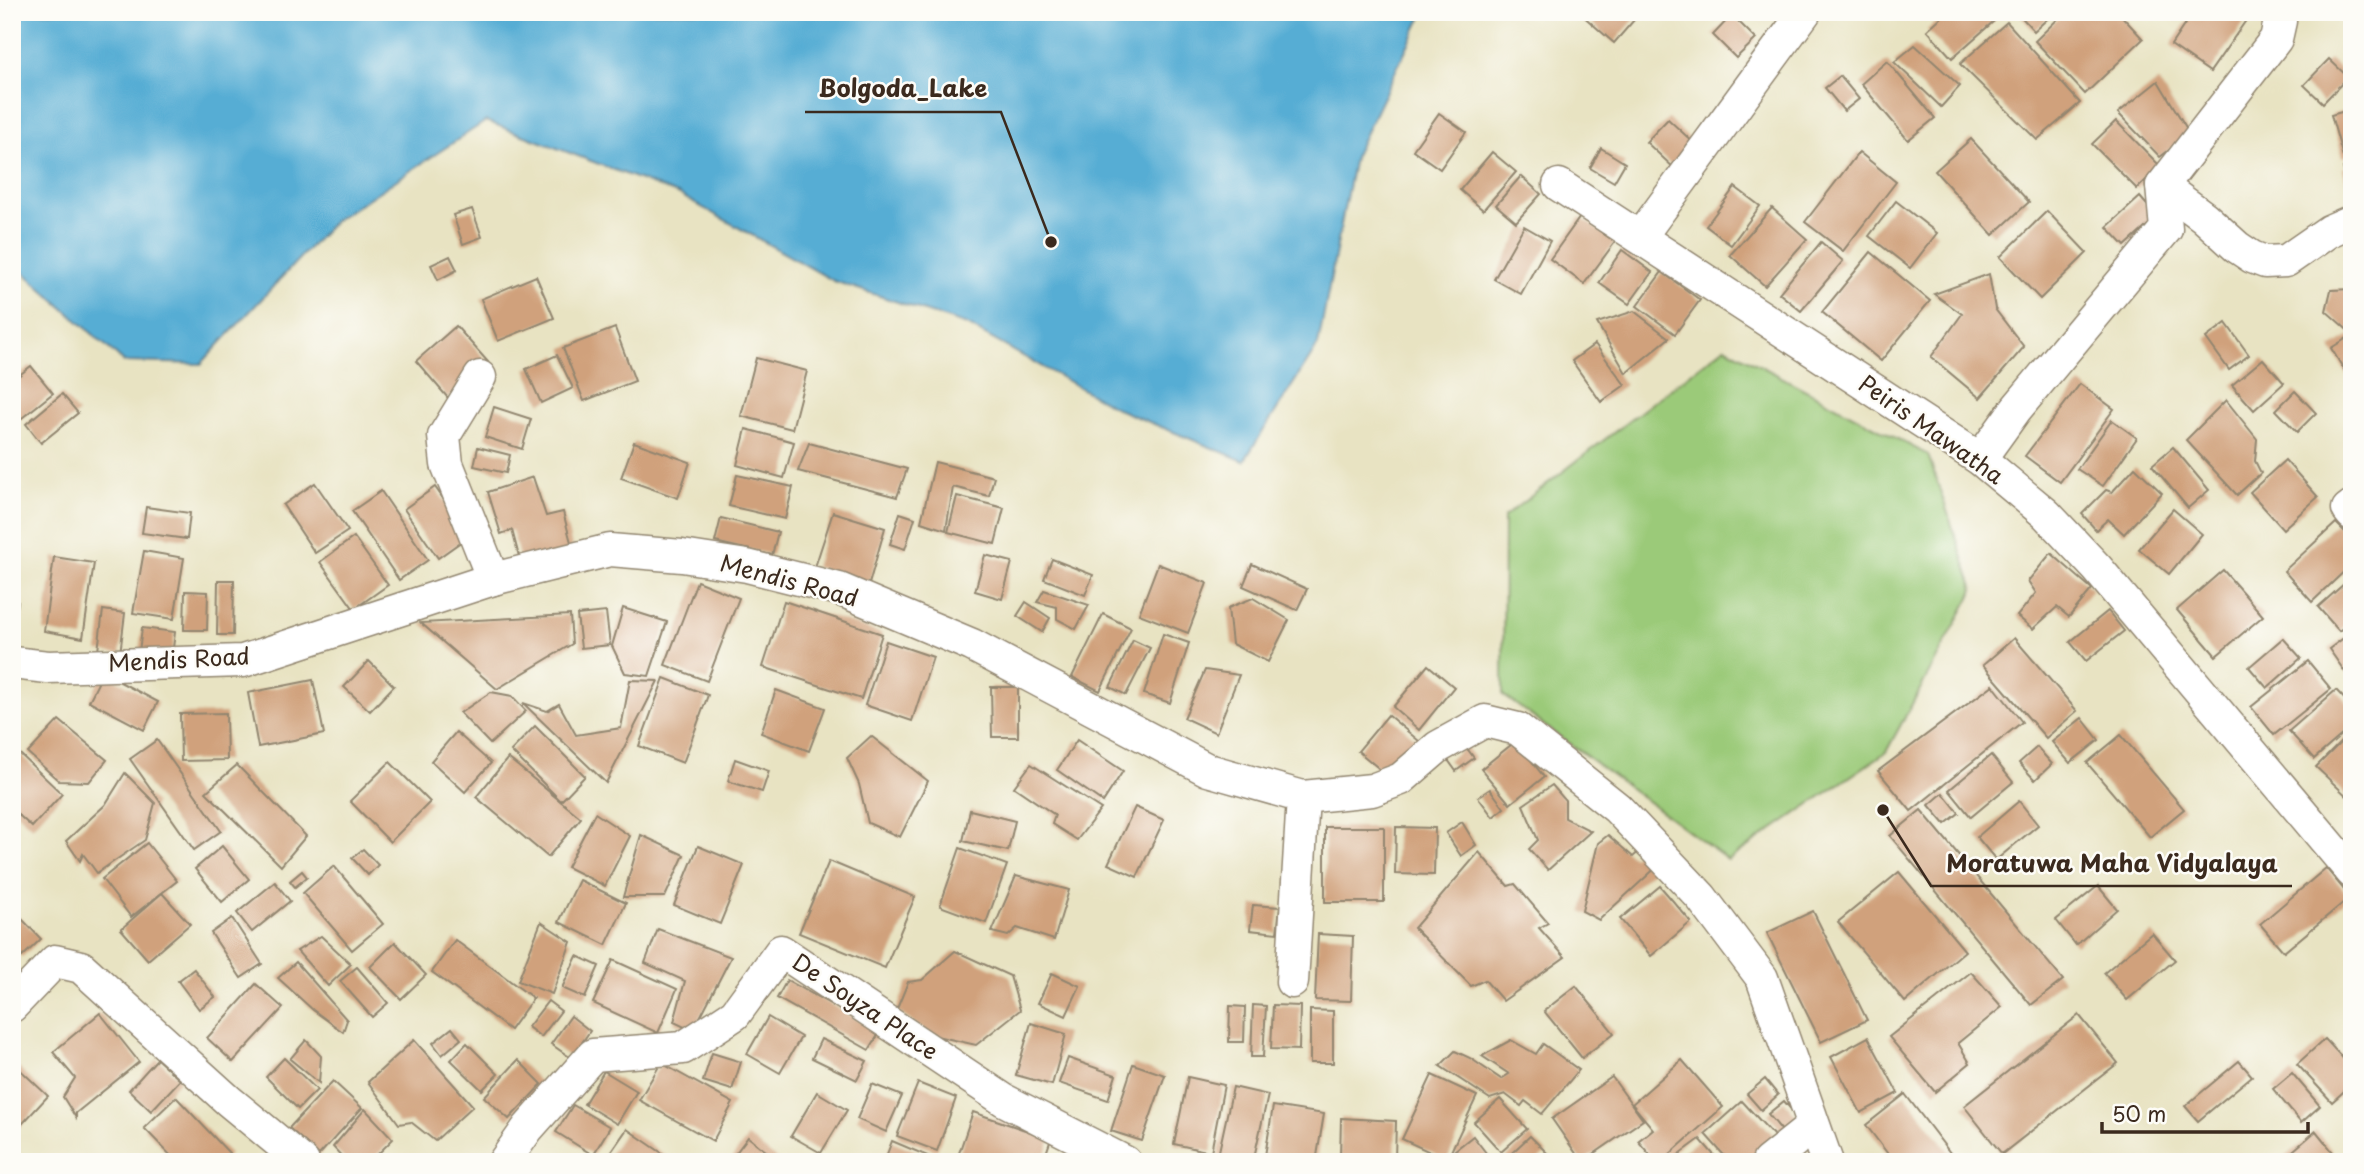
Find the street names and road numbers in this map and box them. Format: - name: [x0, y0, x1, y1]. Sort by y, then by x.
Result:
- street label: Peiris Mawatha: [1852, 366, 2012, 492]
- street label: Mendis Road: [716, 544, 862, 615]
- street label: Mendis Road: [107, 637, 251, 680]
- street label: De Soyza Place: [786, 944, 946, 1068]

